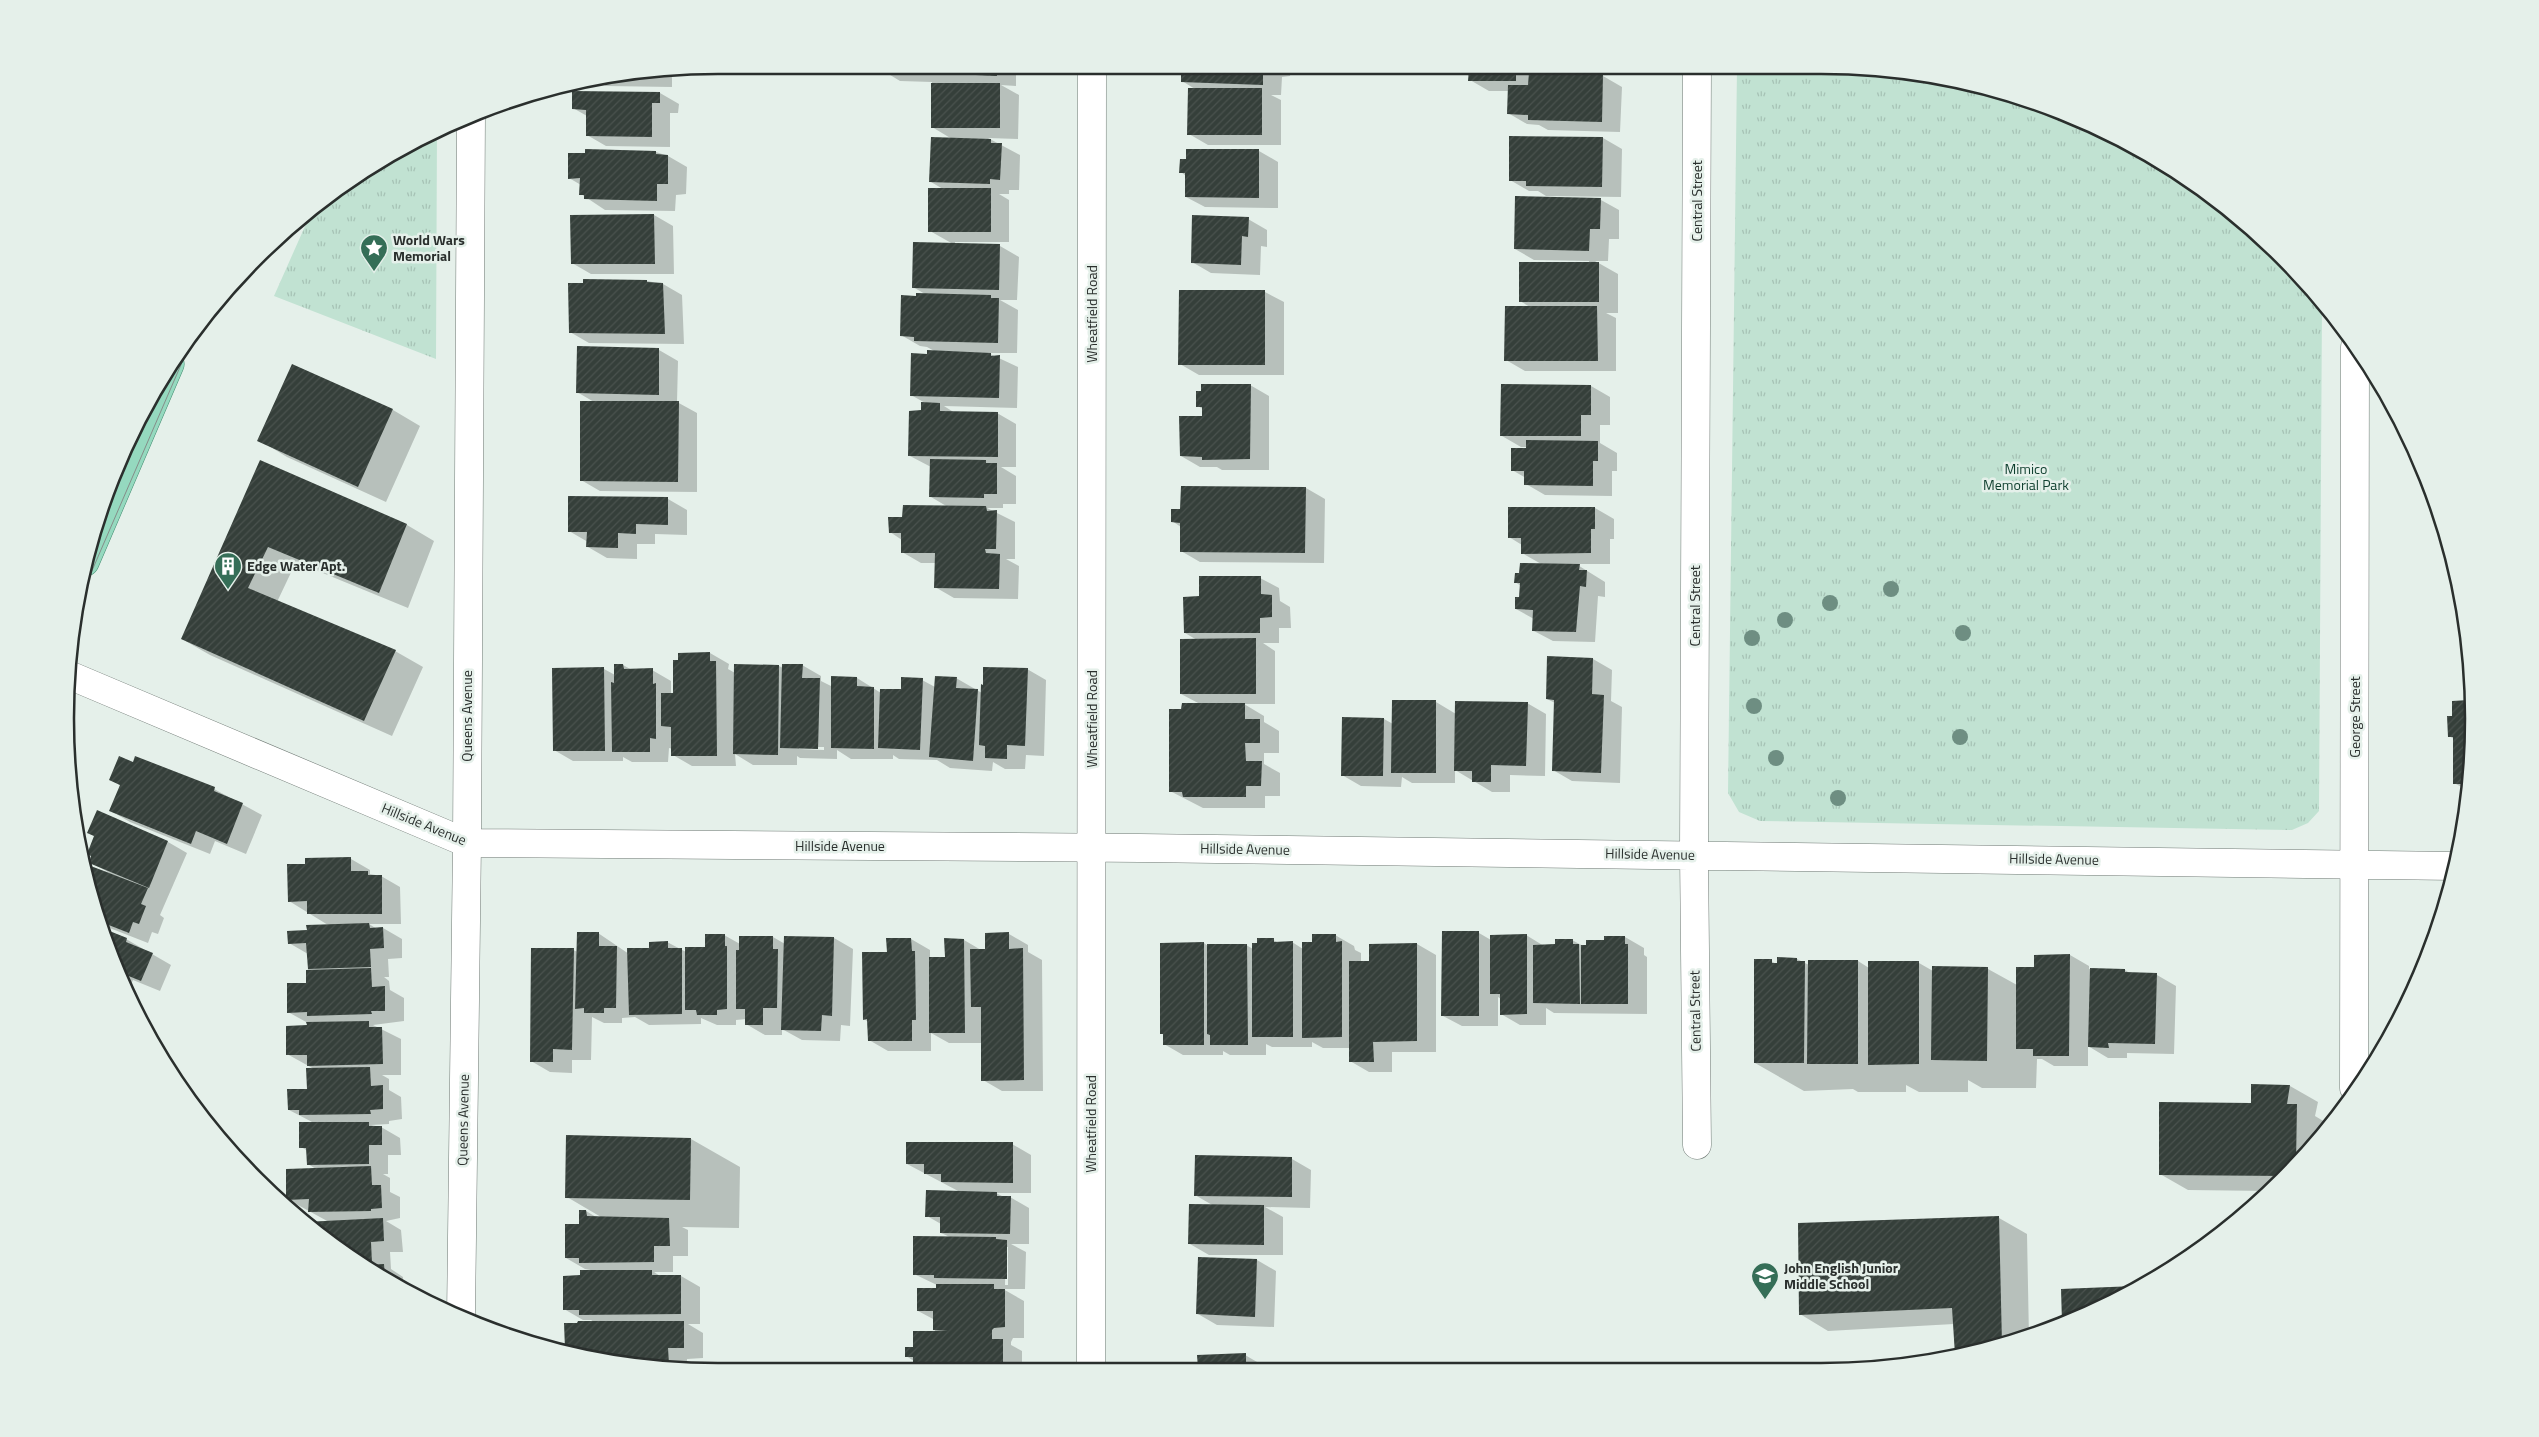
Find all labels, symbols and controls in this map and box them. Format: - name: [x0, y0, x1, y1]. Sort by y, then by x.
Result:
- street label: Central Street: [1686, 160, 1707, 242]
- place label: World Wars Memorial: [393, 229, 465, 266]
- place icon: World Wars Memorial: [359, 233, 389, 272]
- street label: Wheatfield Road: [1081, 265, 1102, 363]
- park label: Mimico Memorial Park: [1983, 458, 2069, 495]
- building icon: Edge Water Apt.: [213, 551, 243, 590]
- place label: Edge Water Apt.: [247, 555, 345, 576]
- street label: Central Street: [1684, 565, 1705, 647]
- street label: Queens Avenue: [456, 670, 477, 762]
- street label: Wheatfield Road: [1081, 670, 1102, 768]
- street label: George Street: [2344, 676, 2365, 758]
- street label: Hillside Avenue: [379, 797, 470, 850]
- street label: Hillside Avenue: [795, 835, 885, 856]
- street label: Hillside Avenue: [1200, 837, 1290, 860]
- street label: Hillside Avenue: [1605, 842, 1695, 865]
- street label: Hillside Avenue: [2009, 847, 2099, 870]
- street label: Central Street: [1683, 970, 1706, 1052]
- street label: Queens Avenue: [451, 1074, 474, 1166]
- street label: Wheatfield Road: [1080, 1075, 1101, 1173]
- place label: John English Junior Middle School: [1784, 1257, 1898, 1294]
- school or university icon: John English Junior Middle School: [1750, 1261, 1780, 1300]

